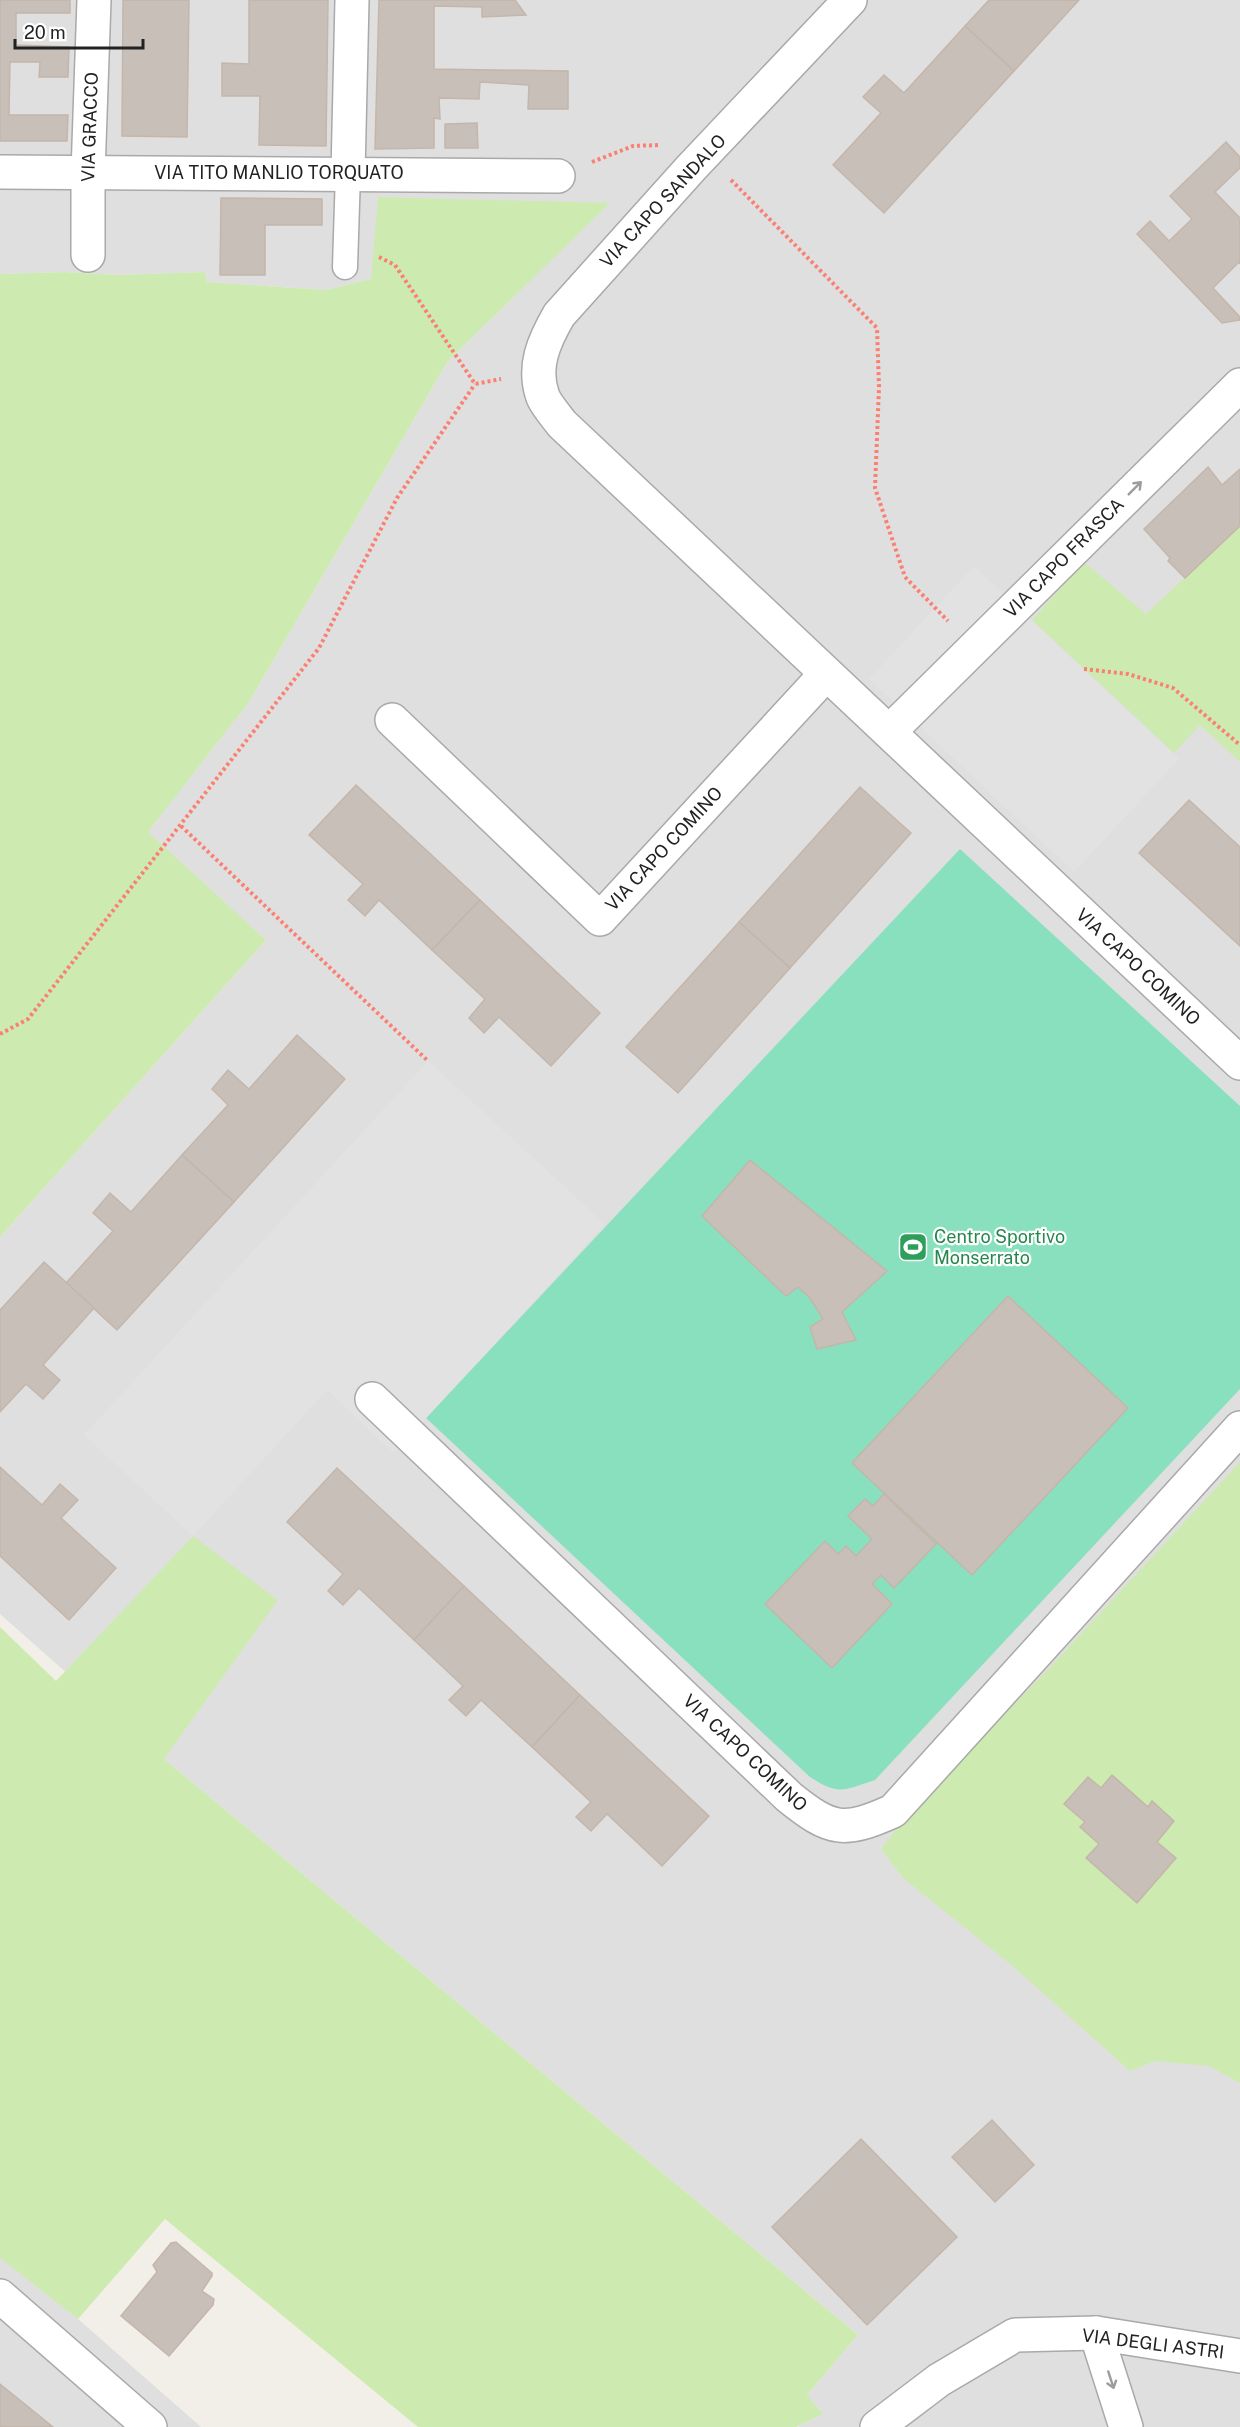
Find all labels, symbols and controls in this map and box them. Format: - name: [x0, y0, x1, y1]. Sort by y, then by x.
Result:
- scale bar: [15, 12, 142, 50]
- text: 20 m: [24, 22, 66, 43]
- street label: VIA GRACCO: [77, 72, 102, 182]
- street label: VIA CAPO SANDALO: [595, 130, 730, 272]
- street label: VIA TITO MANLIO TORQUATO: [154, 162, 404, 183]
- one-way arrow: [1128, 480, 1143, 495]
- street label: VIA CAPO FRASCA: [999, 493, 1128, 622]
- street label: VIA CAPO COMINO: [601, 782, 726, 915]
- street label: VIA CAPO COMINO: [1072, 904, 1205, 1029]
- place label: Centro Sportivo Monserrato: [934, 1226, 1065, 1268]
- sports icon: Centro Sportivo Monserrato: [897, 1231, 929, 1263]
- street label: VIA CAPO COMINO: [679, 1690, 812, 1815]
- street label: VIA DEGLI ASTRI: [1081, 2324, 1225, 2363]
- one-way arrow: [1106, 2370, 1117, 2389]

